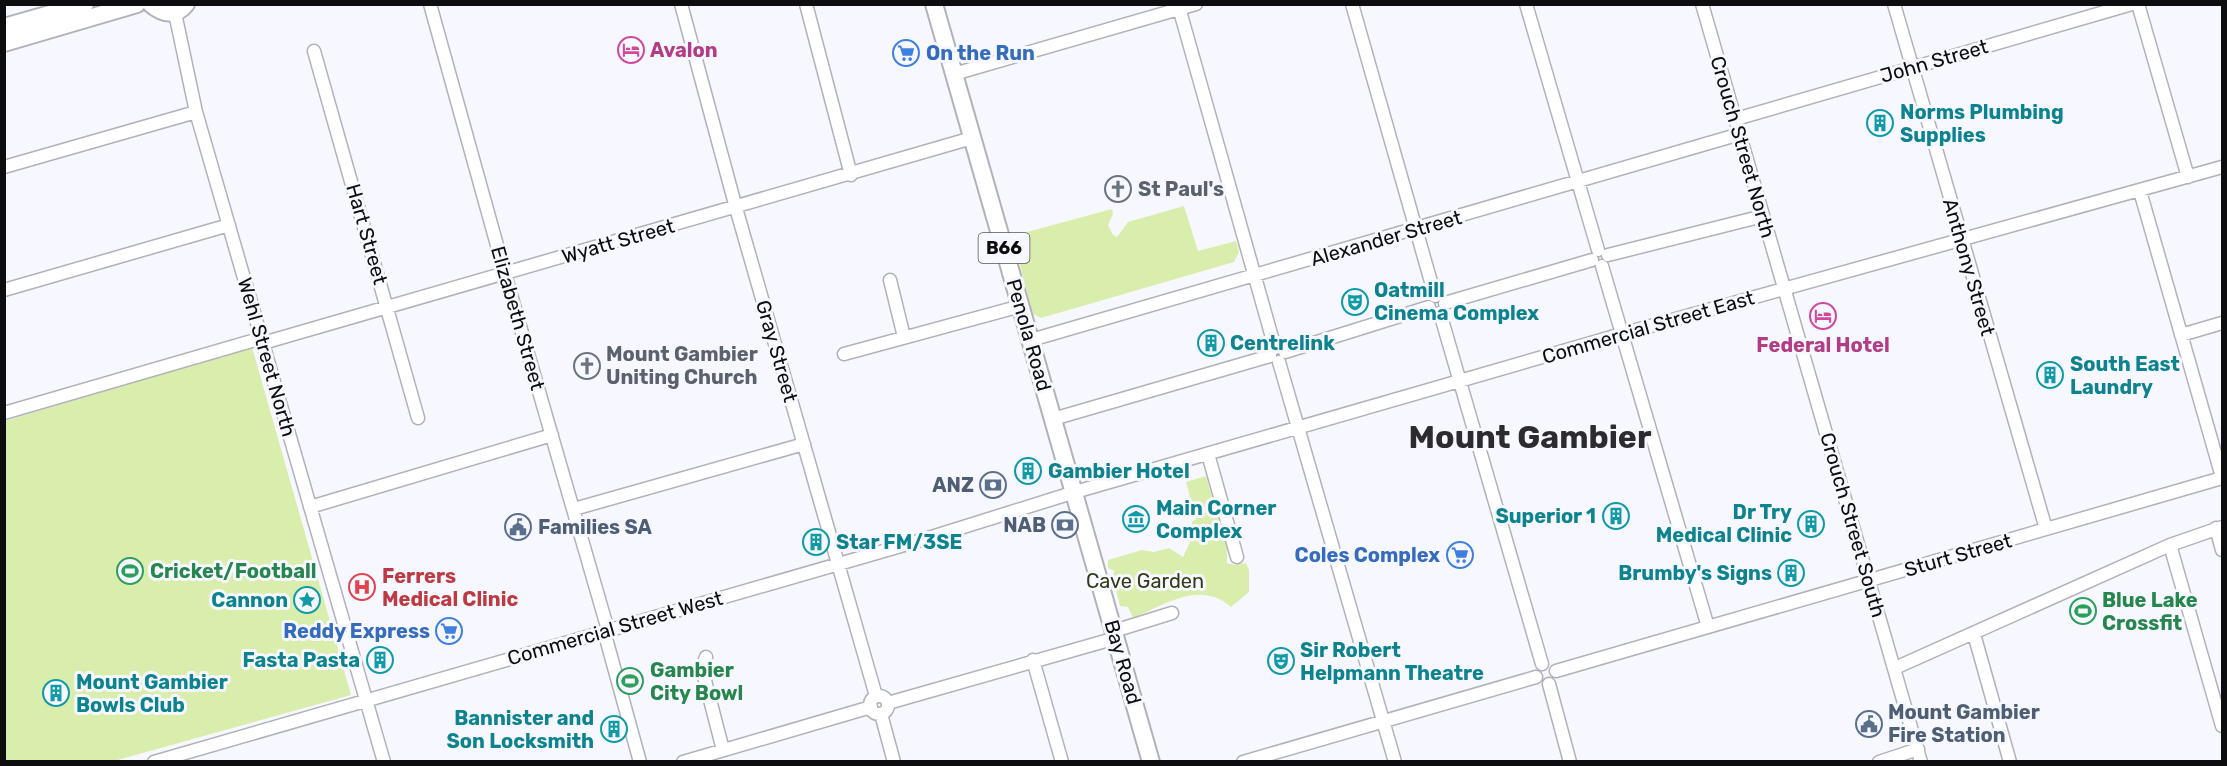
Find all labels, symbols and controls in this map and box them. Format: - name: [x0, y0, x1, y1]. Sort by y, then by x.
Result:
- street label: John Street: [1877, 34, 1991, 88]
- hotel icon: Avalon: [616, 35, 646, 65]
- place label: Avalon: [650, 38, 718, 62]
- supermarket icon: On the Run: [891, 38, 921, 68]
- place label: On the Run: [926, 41, 1035, 65]
- street label: Crouch Street North: [1706, 53, 1780, 241]
- place label: Norms Plumbing Supplies: [1900, 100, 2064, 147]
- building icon: Norms Plumbing Supplies: [1865, 108, 1895, 138]
- church icon: St Paul's: [1103, 174, 1133, 204]
- place label: St Paul's: [1138, 177, 1224, 201]
- street label: Hart Street: [341, 181, 393, 287]
- street label: Anthony Street: [1938, 195, 2000, 339]
- street label: Alexander Street: [1308, 205, 1464, 271]
- street label: Wyatt Street: [559, 213, 677, 269]
- road number: B66: [978, 233, 1030, 263]
- street label: Elizabeth Street: [486, 243, 550, 393]
- street label: Wehl Street North: [233, 275, 301, 439]
- street label: Penola Road: [1002, 276, 1056, 394]
- place label: Oatmill Cinema Complex: [1374, 278, 1539, 325]
- street label: Commercial Street East: [1539, 285, 1757, 369]
- theatre icon: Oatmill Cinema Complex: [1340, 287, 1370, 317]
- street label: Gray Street: [751, 297, 803, 405]
- hotel icon: Federal Hotel: [1808, 301, 1838, 331]
- building icon: Centrelink: [1196, 328, 1226, 358]
- place label: Centrelink: [1230, 331, 1335, 355]
- place label: Federal Hotel: [1756, 333, 1890, 357]
- place label: Mount Gambier Uniting Church: [606, 342, 758, 389]
- church icon: Mount Gambier Uniting Church: [572, 351, 602, 381]
- place label: South East Laundry: [2070, 352, 2180, 399]
- building icon: South East Laundry: [2035, 360, 2065, 390]
- district label: Mount Gambier: [1409, 418, 1652, 456]
- street label: Crouch Street South: [1815, 430, 1891, 620]
- building icon: Gambier Hotel: [1013, 456, 1043, 486]
- place label: Gambier Hotel: [1048, 459, 1190, 483]
- bank icon: ANZ: [978, 470, 1008, 500]
- place label: ANZ: [932, 473, 974, 497]
- place label: Main Corner Complex: [1156, 496, 1276, 543]
- place label: Dr Try Medical Clinic: [1656, 500, 1792, 547]
- building icon: Superior 1: [1601, 501, 1631, 531]
- museum icon: Main Corner Complex: [1121, 504, 1151, 534]
- place label: Superior 1: [1496, 504, 1596, 528]
- building icon: Dr Try Medical Clinic: [1796, 509, 1826, 539]
- bank icon: NAB: [1050, 510, 1080, 540]
- public building icon: Families SA: [503, 512, 533, 542]
- place label: NAB: [1003, 513, 1046, 537]
- place label: Families SA: [538, 515, 652, 539]
- building icon: Star FM/3SE: [801, 527, 831, 557]
- street label: Sturt Street: [1902, 528, 2015, 582]
- place label: Star FM/3SE: [836, 530, 962, 554]
- supermarket icon: Coles Complex: [1445, 540, 1475, 570]
- place label: Coles Complex: [1295, 543, 1440, 567]
- sports icon: Cricket/Football: [115, 556, 145, 586]
- building icon: Brumby's Signs: [1776, 558, 1806, 588]
- place label: Cricket/Football: [150, 559, 316, 583]
- place label: Brumby's Signs: [1618, 561, 1772, 585]
- place label: Ferrers Medical Clinic: [382, 564, 518, 611]
- park label: Cave Garden: [1086, 569, 1204, 593]
- hospital icon: Ferrers Medical Clinic: [347, 572, 377, 602]
- place icon: Cannon: [292, 585, 322, 615]
- street label: Commercial Street West: [505, 586, 726, 670]
- place label: Cannon: [211, 588, 288, 612]
- place label: Blue Lake Crossfit: [2102, 588, 2198, 635]
- sports icon: Blue Lake Crossfit: [2068, 596, 2098, 626]
- supermarket icon: Reddy Express: [434, 616, 464, 646]
- street label: Bay Road: [1099, 617, 1147, 707]
- place label: Reddy Express: [283, 619, 430, 643]
- place label: Sir Robert Helpmann Theatre: [1300, 638, 1484, 685]
- building icon: Fasta Pasta: [365, 645, 395, 675]
- theatre icon: Sir Robert Helpmann Theatre: [1266, 646, 1296, 676]
- place label: Fasta Pasta: [243, 648, 360, 672]
- place label: Gambier City Bowl: [650, 658, 743, 705]
- sports icon: Gambier City Bowl: [615, 666, 645, 696]
- place label: Mount Gambier Bowls Club: [76, 670, 228, 717]
- building icon: Mount Gambier Bowls Club: [41, 678, 71, 708]
- place label: Mount Gambier Fire Station: [1888, 700, 2040, 747]
- place label: Bannister and Son Locksmith: [447, 706, 594, 753]
- public building icon: Mount Gambier Fire Station: [1854, 709, 1884, 739]
- building icon: Bannister and Son Locksmith: [599, 714, 629, 744]

